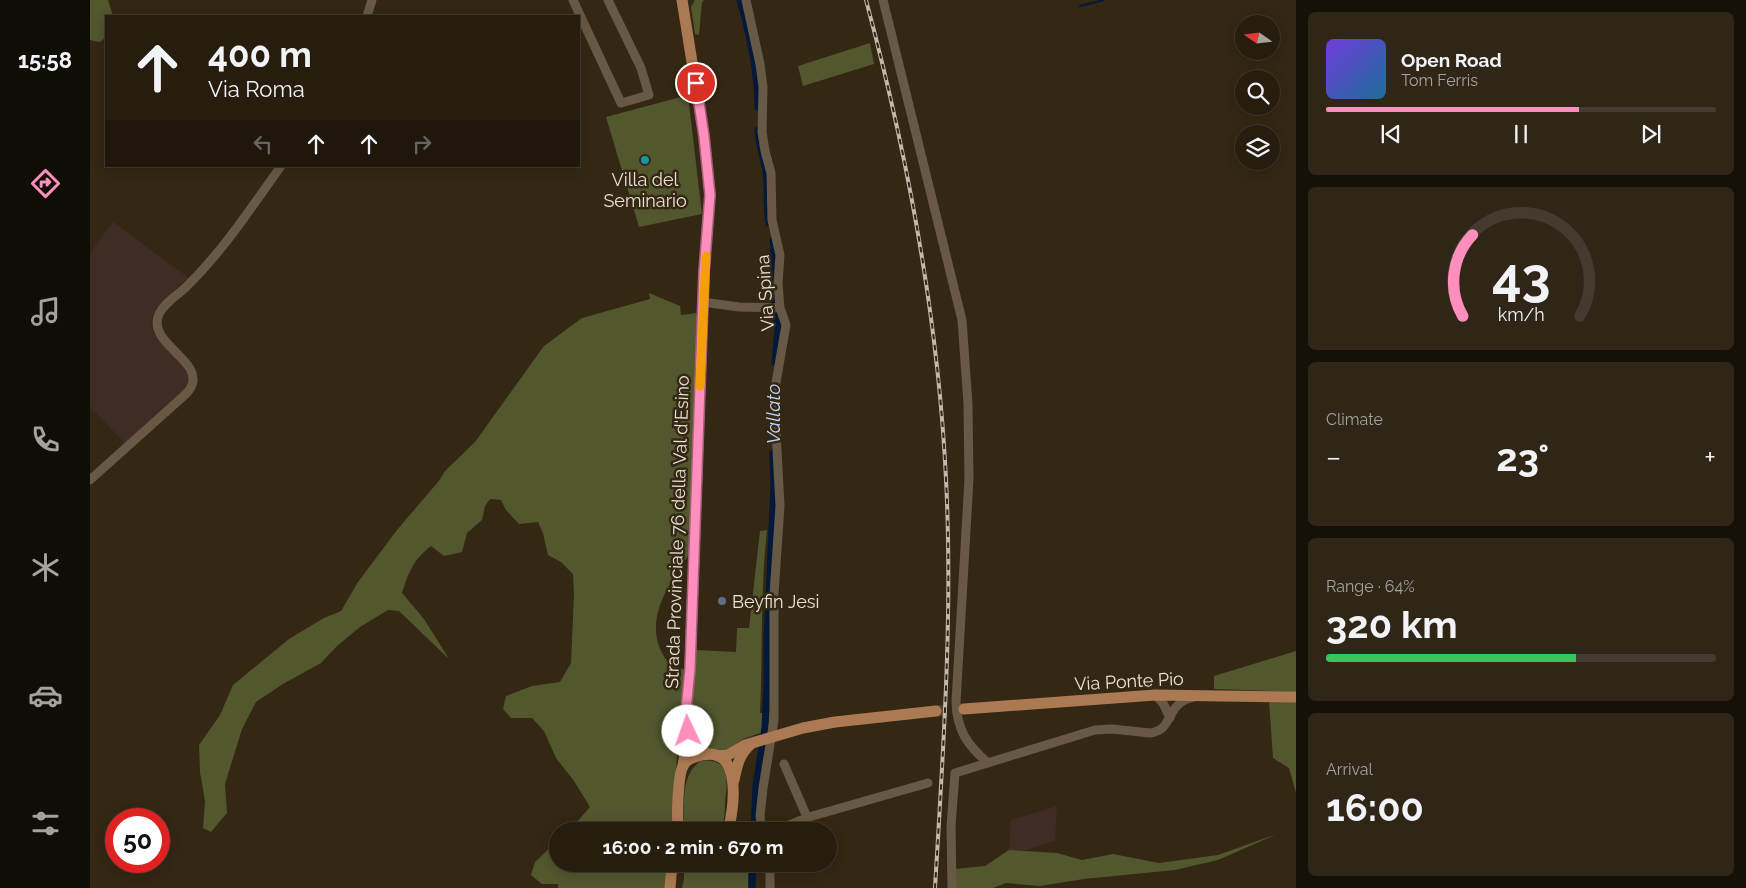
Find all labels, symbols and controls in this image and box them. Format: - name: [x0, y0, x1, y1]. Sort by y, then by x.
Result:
- north arrow: [1235, 15, 1280, 60]
- map controls: [1235, 15, 1280, 170]
- text: 400 m: [208, 34, 312, 75]
- icon: ahead: [125, 35, 190, 100]
- text: 15:58: [18, 47, 72, 73]
- text: Open Road: [1401, 49, 1502, 71]
- pin: [675, 62, 717, 104]
- icon: arrive: [682, 69, 710, 97]
- button: search: [1235, 70, 1280, 115]
- text: Tom Ferris: [1401, 71, 1478, 90]
- text: Via Roma: [208, 76, 305, 102]
- icon: previous: [1377, 120, 1405, 148]
- icon: pause: [1507, 120, 1535, 148]
- icon: next: [1637, 120, 1665, 148]
- button: layers: [1235, 125, 1280, 170]
- icon: left: [249, 130, 277, 158]
- icon: ahead: [302, 130, 330, 158]
- icon: ahead: [355, 130, 383, 158]
- icon: right: [408, 130, 436, 158]
- marker: Villa del Seminario: [639, 154, 651, 166]
- icon: directions: [28, 166, 63, 201]
- place label: Villa del Seminario: [603, 169, 687, 211]
- text: 43: [1492, 246, 1550, 307]
- street label: Via Spina: [752, 254, 778, 332]
- icon: music: [28, 294, 63, 329]
- text: km/h: [1497, 304, 1545, 325]
- street label: Strada Provinciale 76 della Val d'Esino: [661, 375, 693, 689]
- water label: Vallato: [762, 384, 784, 444]
- text: Climate: [1326, 410, 1383, 429]
- icon: phone: [28, 422, 63, 457]
- text: 23°: [1496, 435, 1549, 480]
- text: −: [1326, 441, 1341, 474]
- text: +: [1704, 441, 1716, 474]
- icon: climate: [28, 550, 63, 585]
- text: Range · 64%: [1326, 577, 1415, 596]
- place label: Beyfin Jesi: [732, 591, 819, 612]
- marker: Beyfin Jesi: [716, 595, 728, 607]
- text: 320 km: [1326, 602, 1458, 647]
- street label: Via Ponte Pio: [1074, 668, 1185, 694]
- icon: car: [28, 678, 63, 713]
- position arrow: [661, 704, 713, 756]
- text: Arrival: [1326, 760, 1373, 779]
- text: 16:00: [1326, 785, 1424, 830]
- icon: filters: [28, 806, 63, 841]
- speed limit sign: 50: [105, 808, 170, 873]
- text: 16:00 · 2 min · 670 m: [602, 836, 784, 858]

